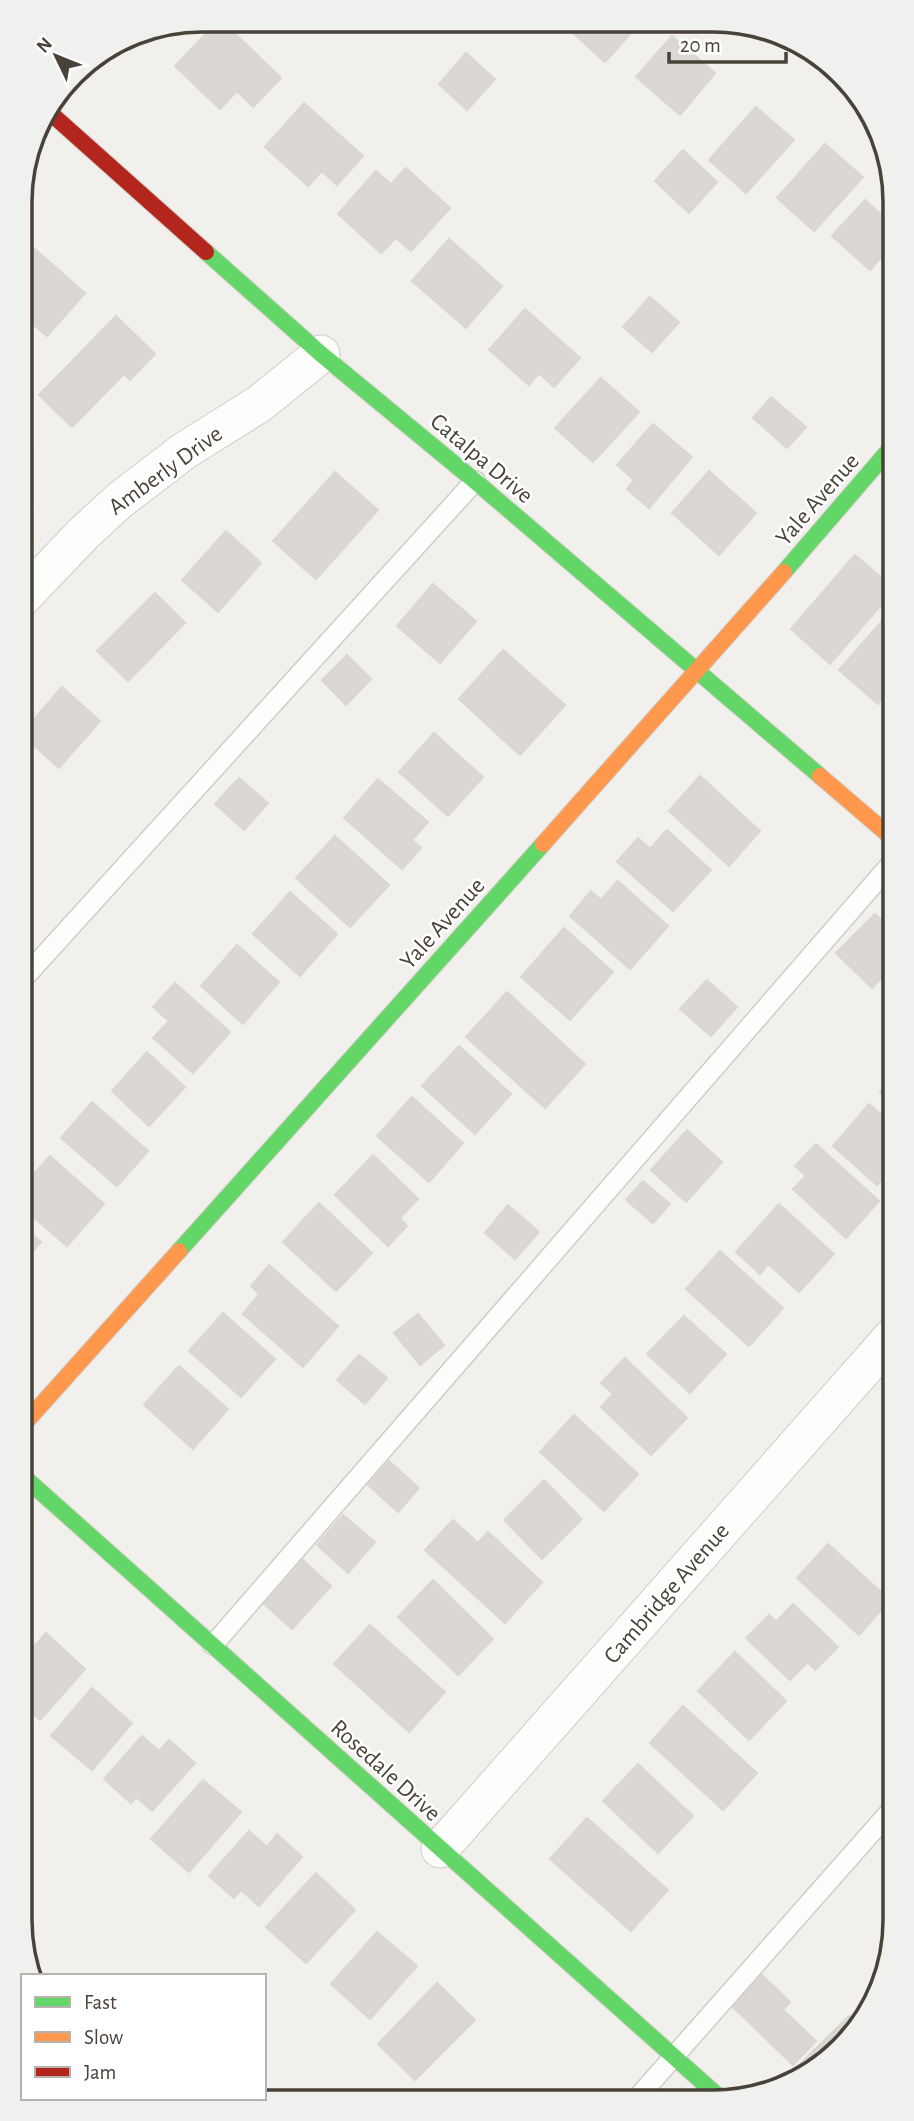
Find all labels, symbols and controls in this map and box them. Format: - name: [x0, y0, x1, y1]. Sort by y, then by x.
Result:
- north arrow: [21, 21, 91, 91]
- scale bar: [669, 21, 786, 65]
- text: N: [33, 34, 56, 57]
- text: 20 m: [680, 35, 721, 56]
- street label: Catalpa Drive: [426, 409, 537, 508]
- street label: Amberly Drive: [104, 422, 227, 520]
- street label: Yale Avenue: [772, 449, 864, 550]
- street label: Yale Avenue: [396, 874, 490, 974]
- street label: Cambridge Avenue: [600, 1519, 734, 1668]
- street label: Rosedale Drive: [326, 1715, 445, 1826]
- legend: [21, 1974, 266, 2100]
- text: Fast: [84, 1992, 117, 2013]
- text: Slow: [84, 2027, 123, 2048]
- text: Jam: [84, 2062, 116, 2083]

